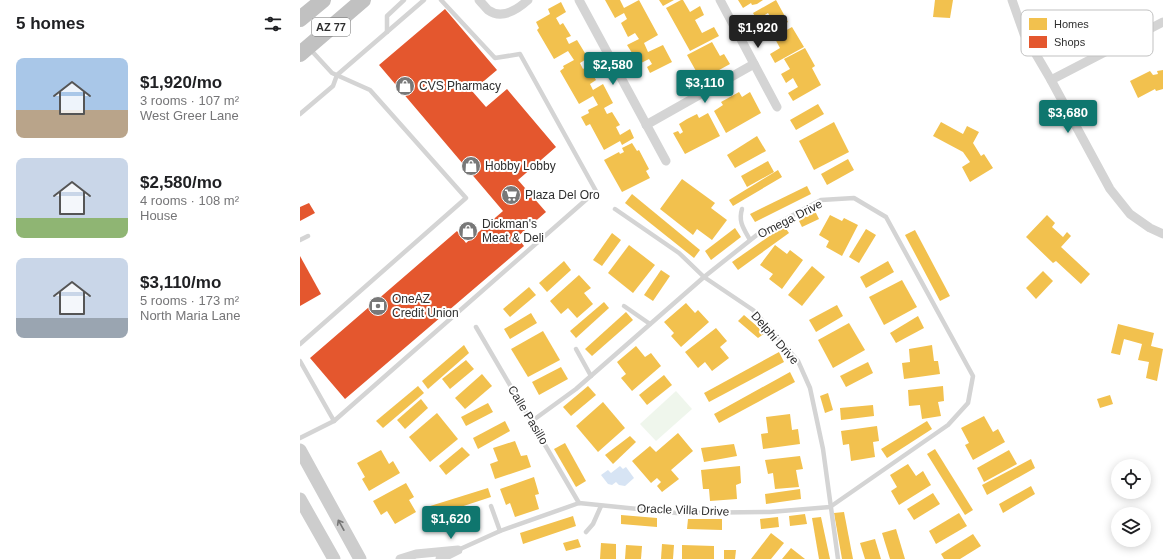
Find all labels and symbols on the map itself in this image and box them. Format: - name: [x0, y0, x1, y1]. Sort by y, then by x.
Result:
- legend: [1021, 10, 1153, 56]
- pin: $1,920: [725, 15, 791, 49]
- road number: AZ 77: [312, 18, 350, 36]
- text: Homes: [1054, 18, 1089, 30]
- text: Shops: [1054, 36, 1086, 48]
- pin: $2,580: [580, 52, 646, 86]
- pin: $3,110: [672, 70, 738, 104]
- shop icon: CVS Pharmacy: [394, 75, 416, 97]
- place label: CVS Pharmacy: [419, 79, 501, 93]
- pin: $3,680: [1035, 100, 1101, 134]
- shop icon: Hobby Lobby: [460, 155, 482, 177]
- place label: Hobby Lobby: [485, 159, 556, 173]
- supermarket icon: Plaza Del Oro: [500, 184, 522, 206]
- place label: Plaza Del Oro: [525, 188, 600, 202]
- street label: Omega Drive: [755, 197, 825, 241]
- place label: Dickman's Meat & Deli: [482, 217, 544, 245]
- shop icon: Dickman's Meat & Deli: [457, 220, 479, 242]
- place label: OneAZ Credit Union: [392, 292, 459, 320]
- bank icon: OneAZ Credit Union: [367, 295, 389, 317]
- street label: Delphi Drive: [748, 309, 802, 367]
- street label: Calle Pasillo: [505, 383, 551, 447]
- street label: Oracle Villa Drive: [637, 501, 730, 519]
- pin: $1,620: [418, 506, 484, 540]
- one-way arrow: [337, 519, 344, 531]

